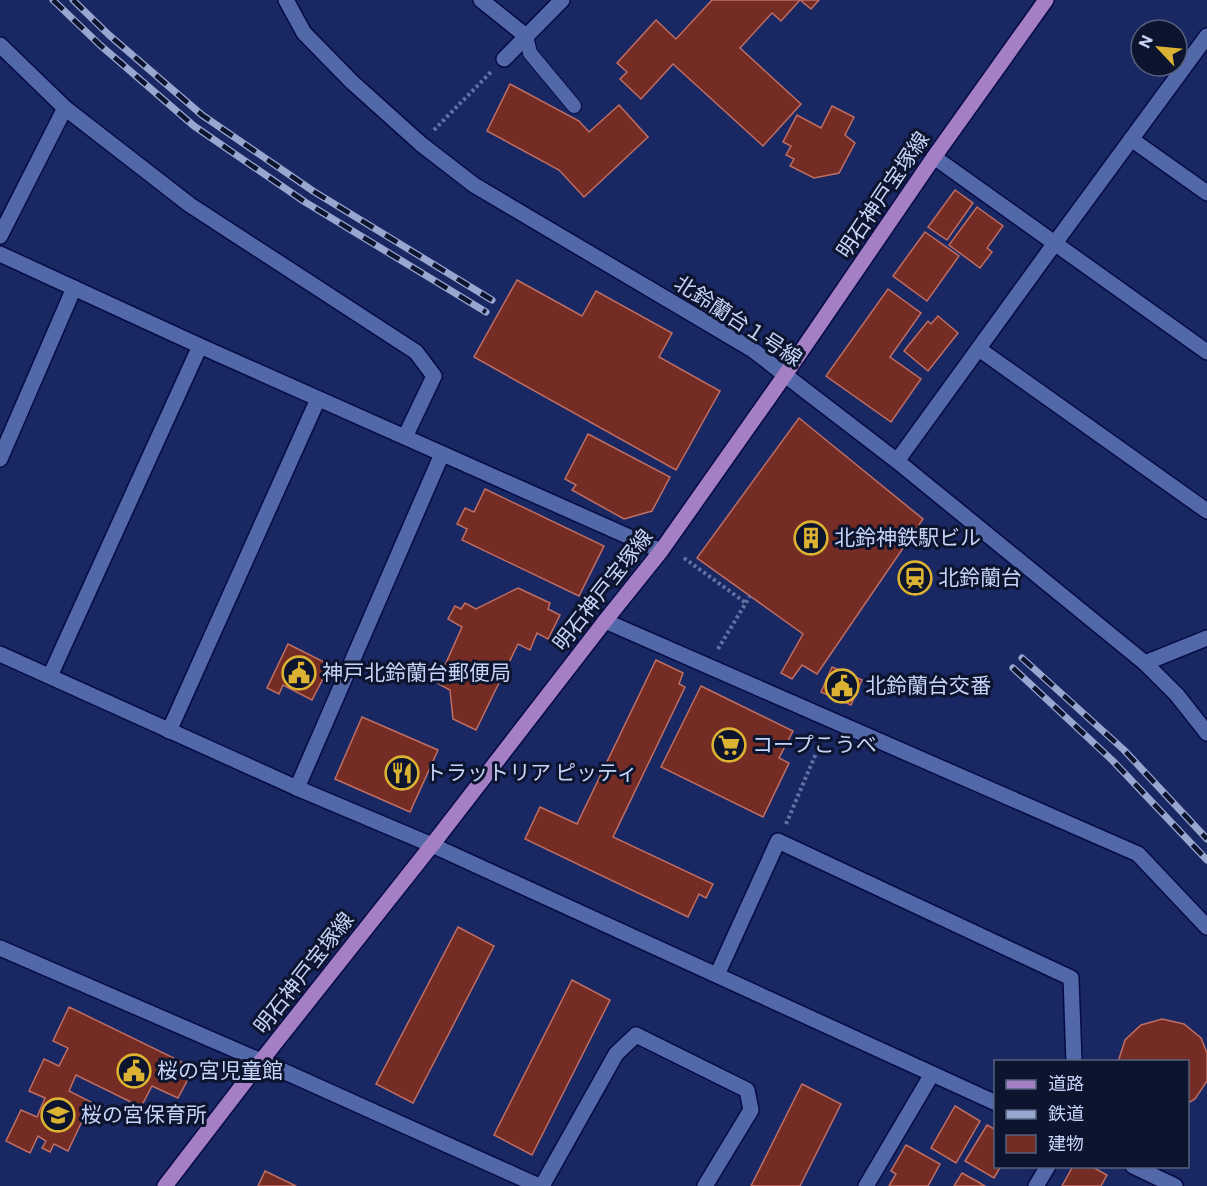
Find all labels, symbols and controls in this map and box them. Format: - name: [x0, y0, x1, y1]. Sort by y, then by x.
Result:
- north arrow: [1129, 18, 1189, 78]
- text: N: [1134, 32, 1156, 51]
- street label: 明石神戸宝塚線: [830, 126, 933, 262]
- street label: 北鈴蘭台１号線: [670, 269, 807, 370]
- building icon: 北鈴神鉄駅ビル: [793, 520, 829, 556]
- street label: 明石神戸宝塚線: [547, 523, 657, 655]
- place label: 北鈴神鉄駅ビル: [834, 524, 981, 549]
- station icon: 北鈴蘭台: [897, 560, 933, 596]
- place label: 北鈴蘭台: [938, 564, 1022, 589]
- public building icon: 神戸北鈴蘭台郵便局: [281, 655, 317, 691]
- place label: 神戸北鈴蘭台郵便局: [322, 659, 511, 684]
- public building icon: 北鈴蘭台交番: [824, 668, 860, 704]
- place label: 北鈴蘭台交番: [865, 672, 991, 697]
- supermarket icon: コープこうべ: [711, 727, 747, 763]
- place label: コープこうべ: [752, 731, 877, 756]
- restaurant icon: トラットリア ピッティ: [384, 755, 420, 791]
- place label: トラットリア ピッティ: [425, 759, 638, 784]
- street label: 明石神戸宝塚線: [248, 906, 358, 1038]
- public building icon: 桜の宮児童館: [116, 1053, 152, 1089]
- place label: 桜の宮児童館: [157, 1057, 283, 1082]
- legend: [994, 1060, 1189, 1168]
- text: 道路: [1048, 1072, 1084, 1094]
- school or university icon: 桜の宮保育所: [40, 1097, 76, 1133]
- place label: 桜の宮保育所: [81, 1101, 207, 1126]
- text: 鉄道: [1048, 1102, 1084, 1124]
- text: 建物: [1048, 1132, 1084, 1154]

